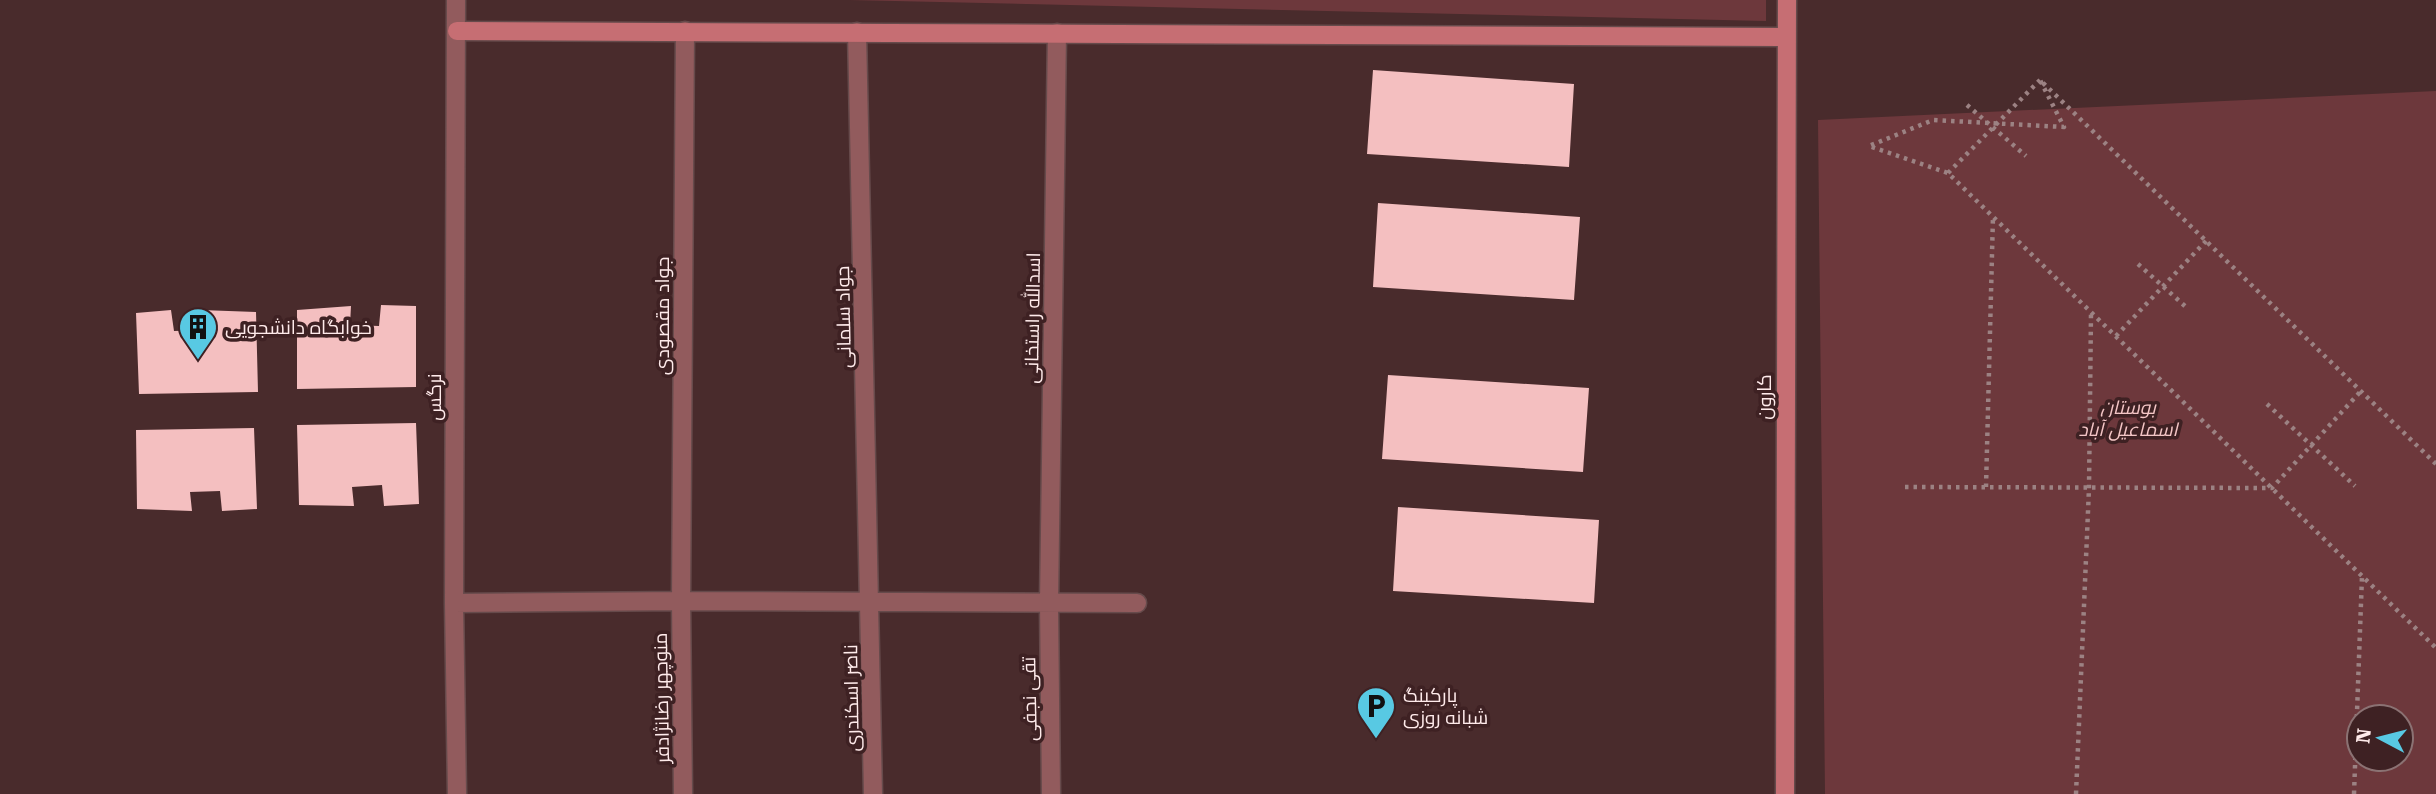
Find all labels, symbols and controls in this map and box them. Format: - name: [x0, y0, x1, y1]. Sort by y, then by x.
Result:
- street label: اسدالله راستخانی: [1019, 252, 1045, 384]
- street label: جواد مقصودی: [651, 257, 674, 375]
- street label: جواد سلمانی: [831, 266, 856, 368]
- building icon: خوابگاه دانشجویی: [177, 306, 219, 361]
- place label: خوابگاه دانشجویی: [225, 316, 372, 339]
- street label: نرگس: [423, 373, 446, 421]
- street label: کارون: [1753, 374, 1776, 420]
- park label: بوستان اسماعیل آباد: [2078, 396, 2179, 441]
- street label: منوچهر رضانژادفر: [649, 632, 675, 765]
- street label: ناصر اسکندری: [839, 644, 864, 752]
- street label: تقی نجفی: [1017, 657, 1042, 741]
- place label: پارکینگ شبانه روزی: [1403, 684, 1488, 729]
- parking icon: پارکینگ شبانه روزی: [1355, 685, 1397, 740]
- north arrow: [2345, 703, 2415, 773]
- text: N: [2351, 727, 2376, 745]

